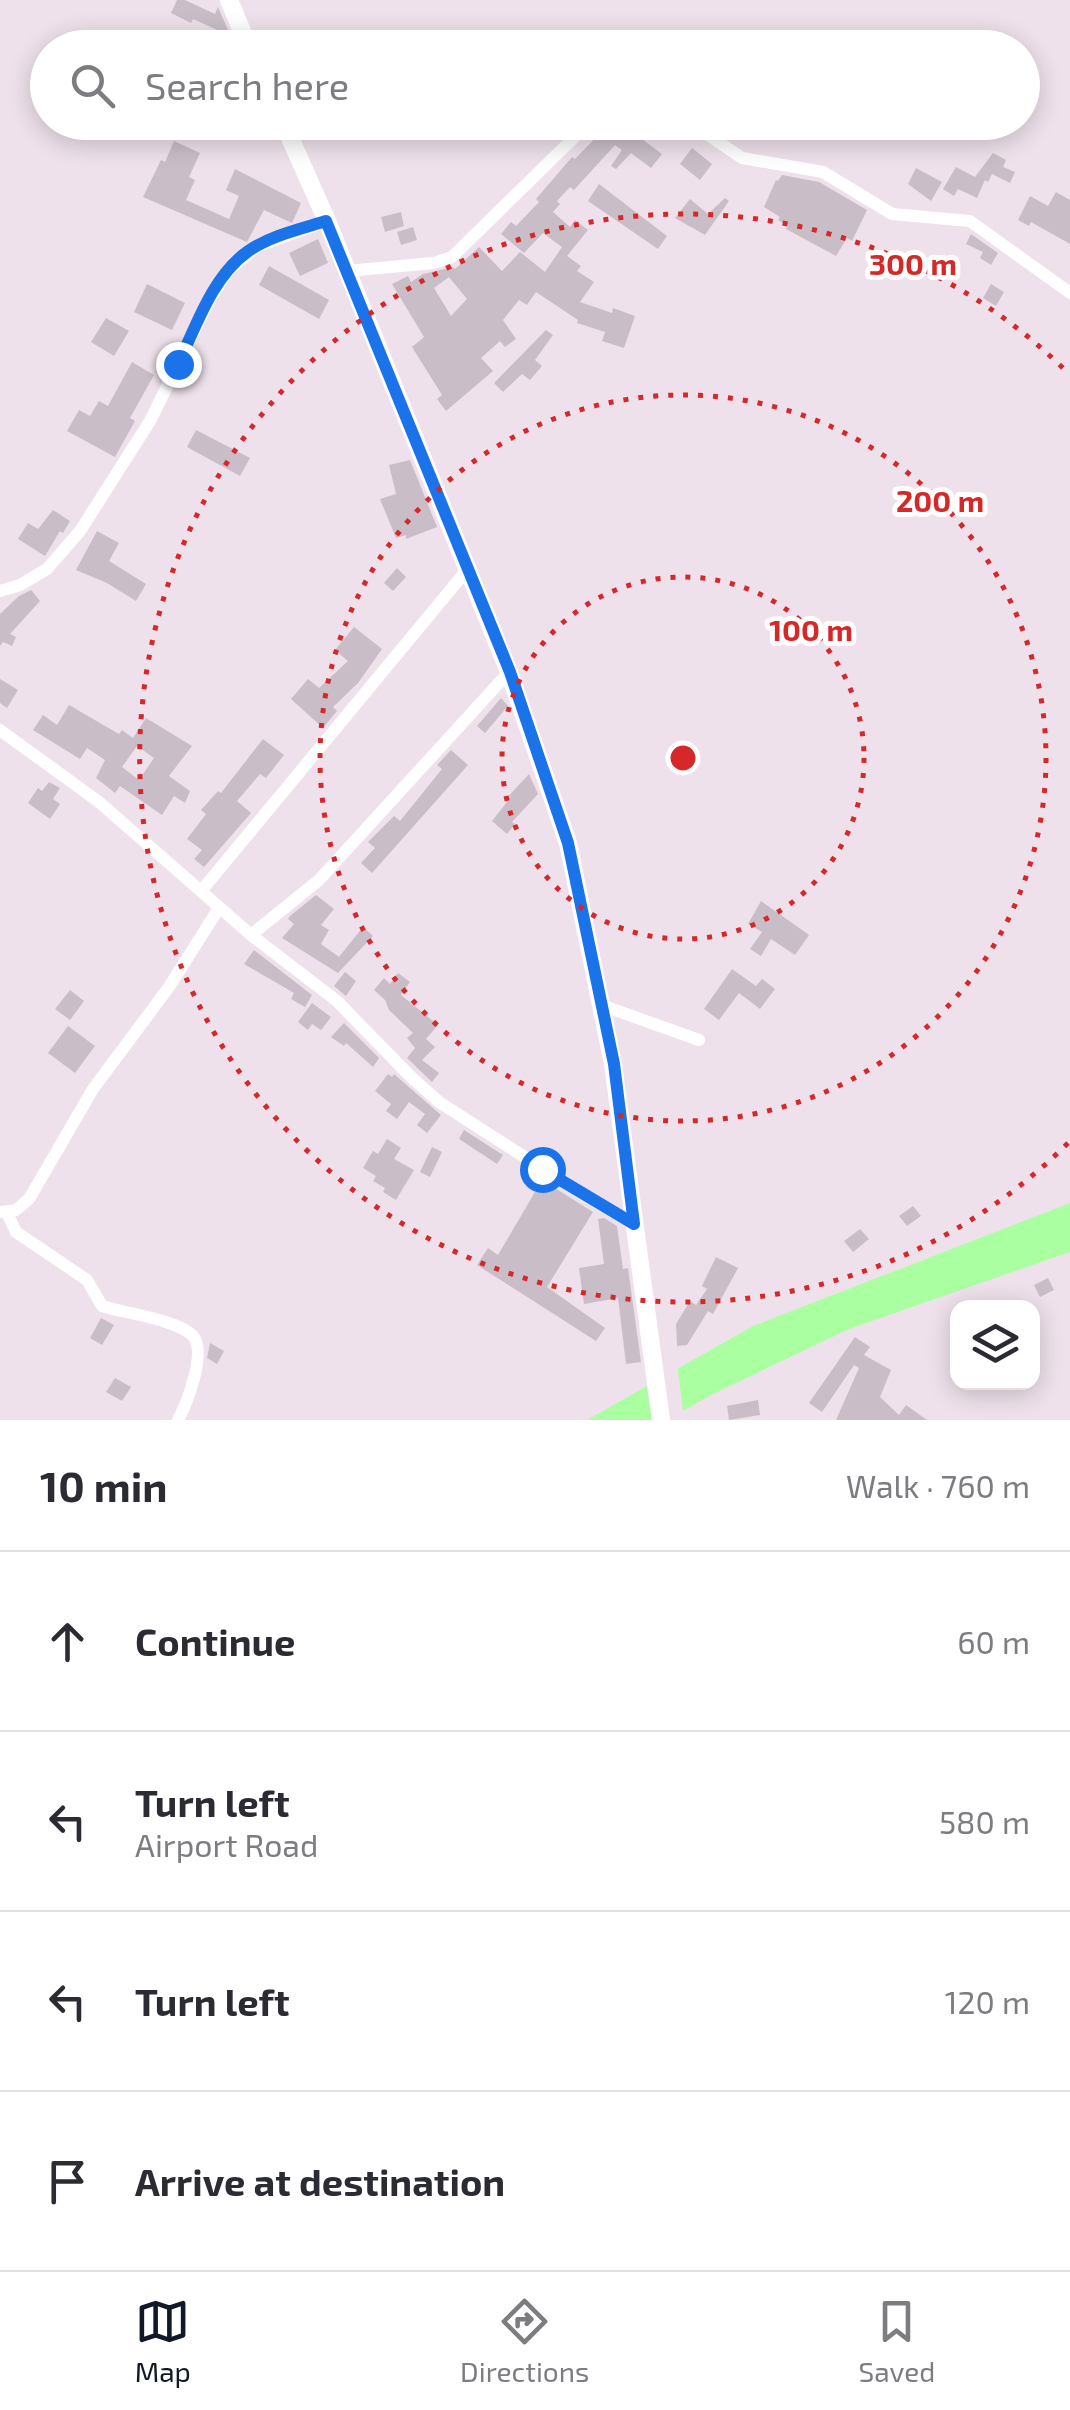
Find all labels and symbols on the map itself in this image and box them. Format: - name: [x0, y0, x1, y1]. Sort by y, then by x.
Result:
- text: 300 m: [869, 245, 957, 281]
- route end: [156, 342, 202, 388]
- text: 200 m: [896, 482, 984, 518]
- text: 100 m: [769, 611, 853, 647]
- centre of rings: [665, 740, 701, 776]
- route start: [520, 1147, 566, 1193]

